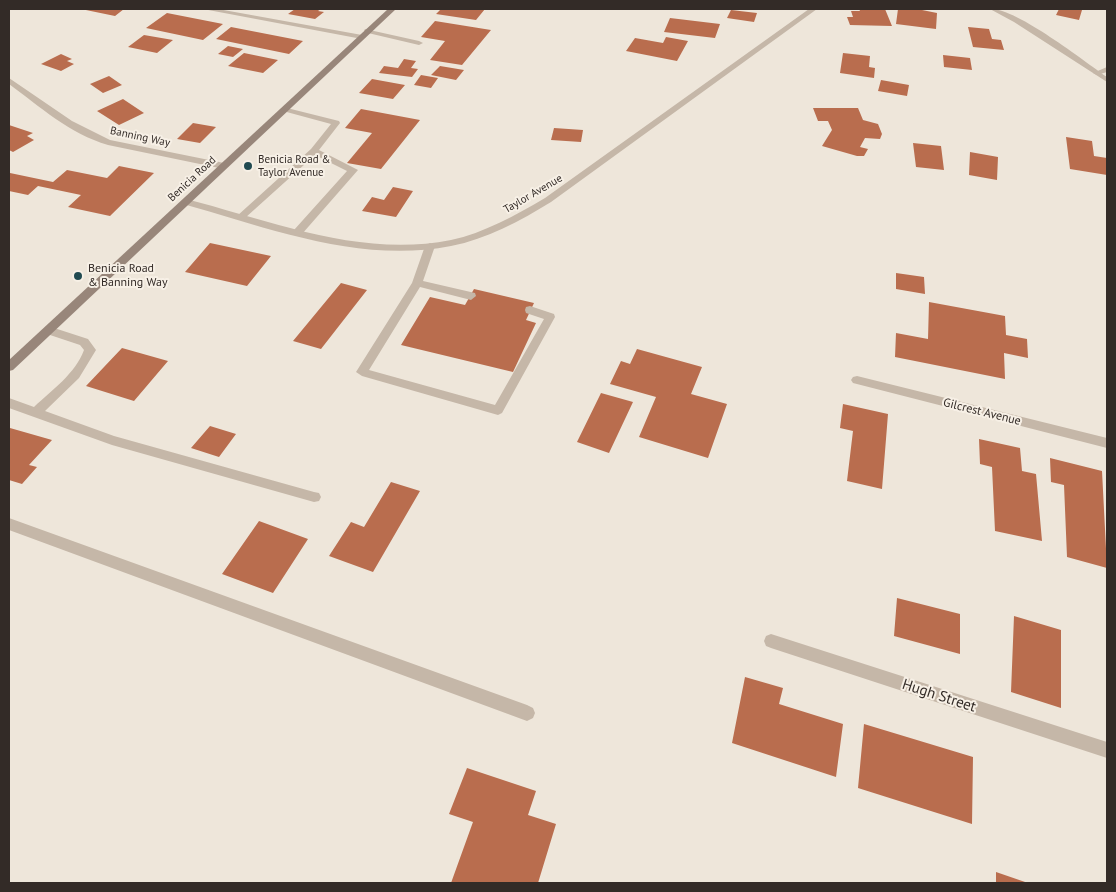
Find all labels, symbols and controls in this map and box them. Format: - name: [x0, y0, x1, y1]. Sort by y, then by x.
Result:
- street label: Banning Way: [109, 124, 171, 150]
- place label: Benicia Road & Taylor Avenue: [258, 153, 330, 179]
- street label: Benicia Road: [165, 154, 219, 204]
- marker: Benicia Road & Taylor Avenue: [242, 160, 254, 172]
- street label: Taylor Avenue: [501, 172, 565, 216]
- place label: Benicia Road & Banning Way: [88, 262, 167, 290]
- marker: Benicia Road & Banning Way: [72, 270, 84, 282]
- street label: Gilcrest Avenue: [942, 395, 1022, 429]
- street label: Hugh Street: [900, 676, 978, 716]

